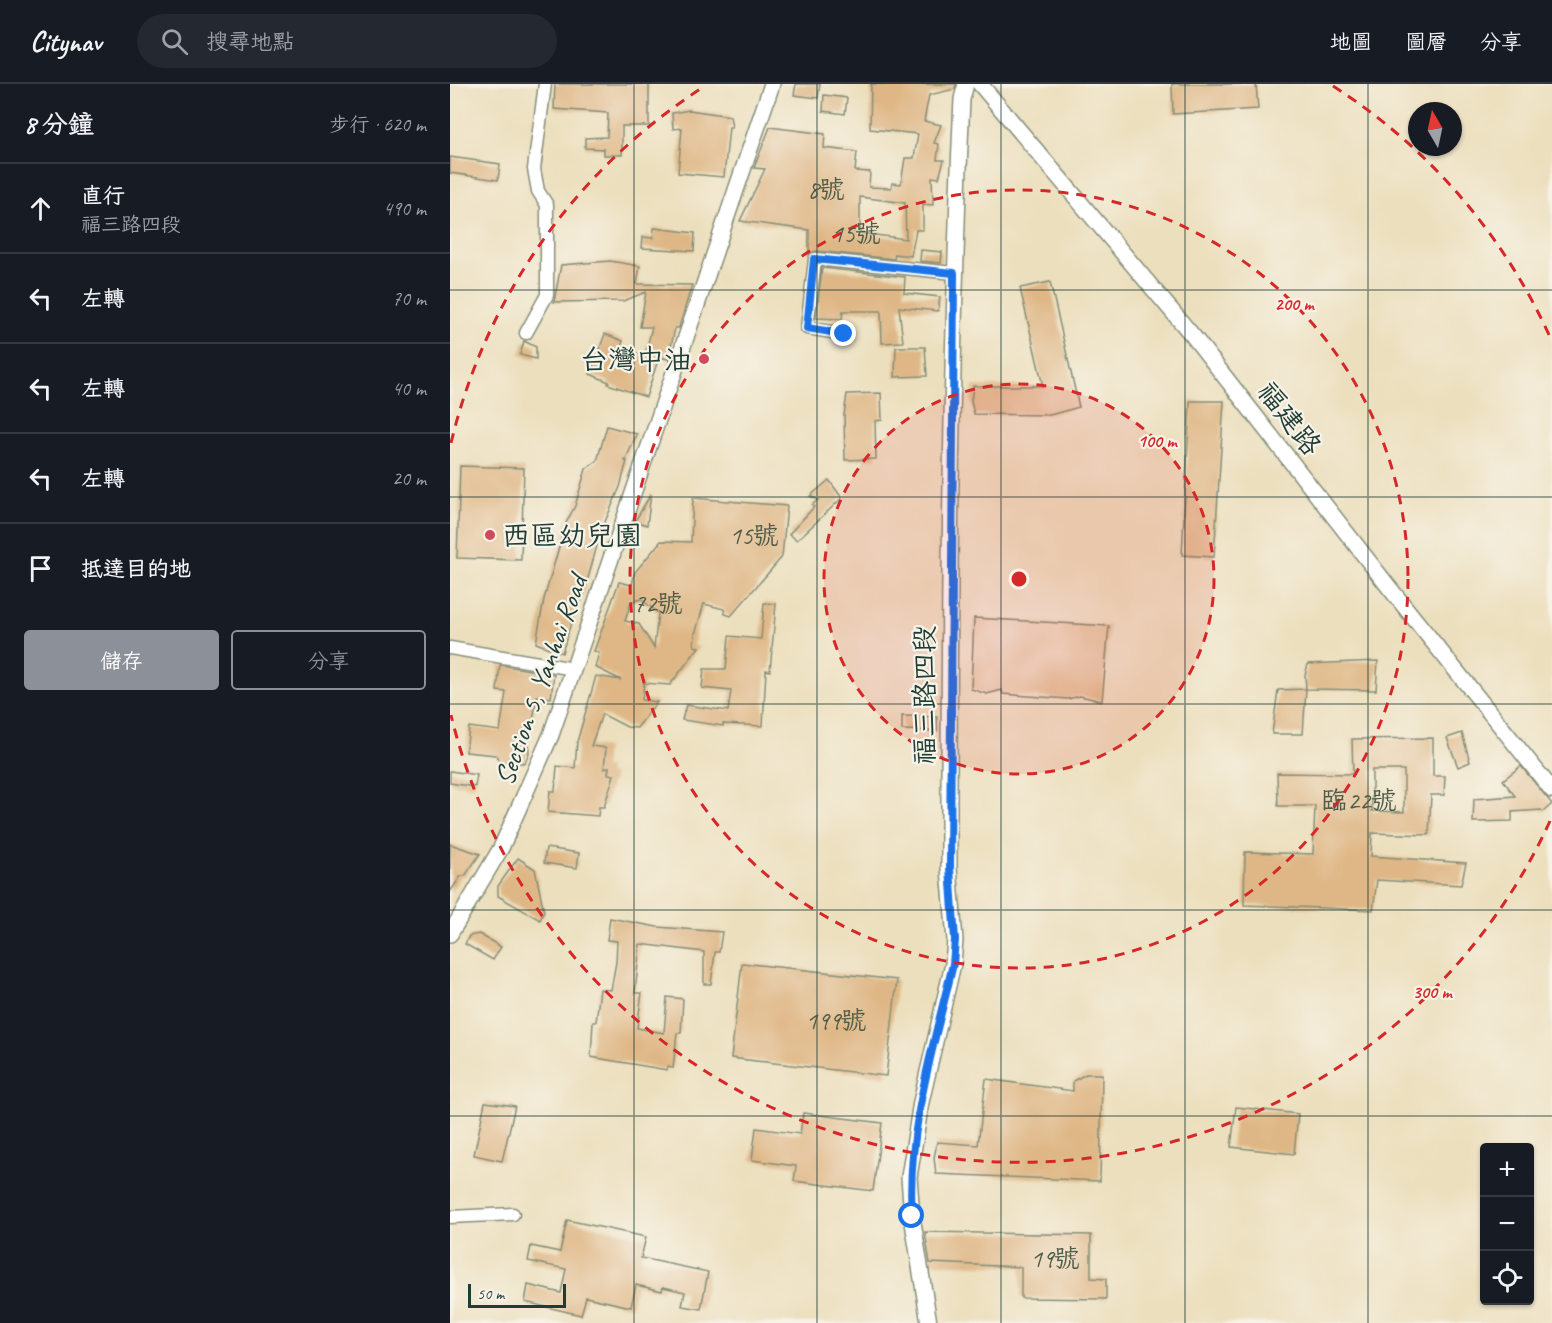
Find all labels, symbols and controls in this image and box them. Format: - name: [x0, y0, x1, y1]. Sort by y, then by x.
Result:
- search box: [137, 14, 557, 68]
- text: Citynav: [30, 24, 101, 59]
- icon: search: [158, 25, 191, 58]
- text: 搜尋地點: [206, 28, 294, 56]
- text: 地圖: [1330, 29, 1372, 55]
- text: 圖層: [1405, 29, 1447, 55]
- text: 分享: [1480, 29, 1522, 55]
- north arrow: [1408, 102, 1462, 156]
- text: 8 分鐘: [24, 108, 94, 141]
- text: 步行 · 620 m: [330, 112, 426, 137]
- house number: 8號: [807, 173, 845, 206]
- text: 直行: [81, 182, 125, 210]
- icon: ahead: [24, 192, 57, 225]
- text: 490 m: [383, 196, 426, 221]
- text: 福三路四段: [81, 212, 181, 237]
- house number: 15號: [831, 217, 881, 250]
- icon: left: [24, 282, 57, 315]
- text: 左轉: [81, 285, 125, 313]
- text: 70 m: [392, 286, 426, 311]
- text: 200 m: [1275, 293, 1315, 315]
- route end: [830, 320, 856, 346]
- place label: 台灣中油: [580, 342, 692, 377]
- marker: 台灣中油: [697, 352, 711, 366]
- icon: left: [24, 372, 57, 405]
- street label: 福建路: [1250, 374, 1329, 462]
- text: 左轉: [81, 375, 125, 403]
- text: 40 m: [392, 376, 426, 401]
- text: 100 m: [1138, 430, 1178, 452]
- icon: left: [24, 462, 57, 495]
- text: 左轉: [81, 465, 125, 493]
- text: 20 m: [392, 466, 426, 491]
- place label: 西區幼兒園: [502, 518, 642, 553]
- house number: 15號: [729, 519, 779, 552]
- marker: 西區幼兒園: [483, 528, 497, 542]
- icon: arrive: [24, 552, 57, 585]
- text: 抵達目的地: [81, 555, 191, 583]
- street label: Section 5, Yanhai Road: [486, 567, 596, 790]
- centre of rings: [1009, 569, 1029, 589]
- house number: 72號: [633, 587, 683, 620]
- street label: 福三路四段: [907, 625, 942, 765]
- button: 儲存: [24, 630, 219, 690]
- button: 分享: [231, 630, 426, 690]
- house number: 臨22號: [1321, 784, 1397, 817]
- text: 300 m: [1413, 981, 1453, 1003]
- house number: 199號: [805, 1004, 867, 1037]
- map controls: [1480, 1143, 1534, 1305]
- button: +: [1480, 1143, 1534, 1197]
- button: −: [1480, 1197, 1534, 1251]
- route start: [898, 1202, 924, 1228]
- house number: 19號: [1030, 1242, 1080, 1275]
- button: locate: [1480, 1251, 1534, 1305]
- scale bar: [468, 1281, 566, 1308]
- text: 50 m: [477, 1284, 504, 1304]

